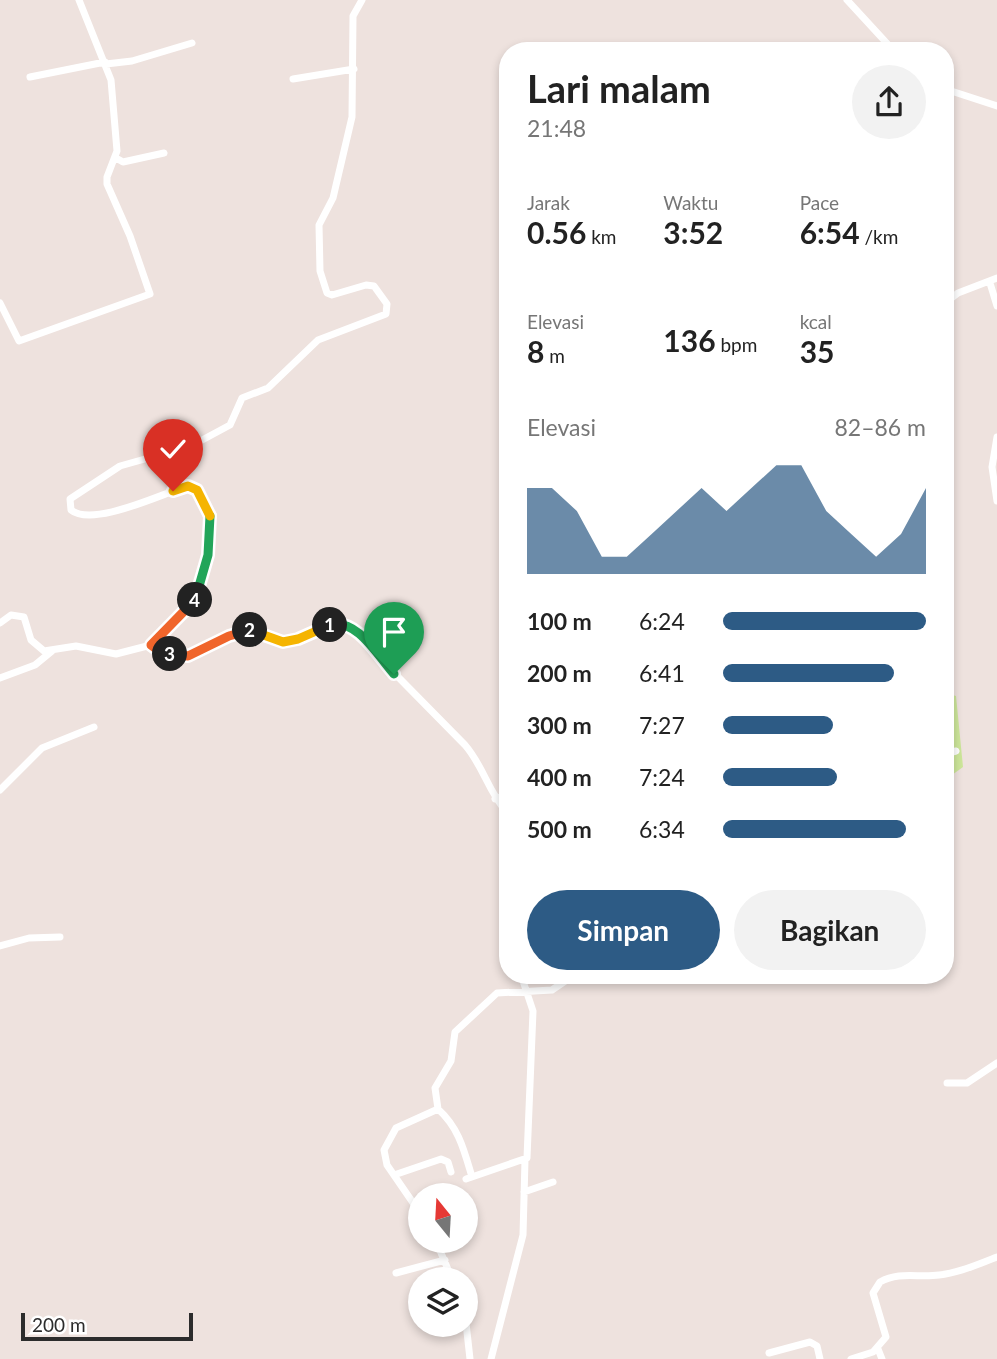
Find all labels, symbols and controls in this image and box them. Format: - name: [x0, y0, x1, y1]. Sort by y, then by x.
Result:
- text: Lari malam: [527, 65, 711, 111]
- button: share: [852, 65, 926, 139]
- text: 21:48: [527, 114, 586, 142]
- text: Jarak: [527, 191, 570, 214]
- text: Waktu: [663, 191, 718, 214]
- text: Pace: [800, 191, 839, 214]
- text: 0.56: [527, 214, 586, 250]
- text: 3:52: [663, 214, 723, 250]
- text: 6:54: [800, 214, 860, 250]
- text: km: [586, 225, 616, 248]
- text: /km: [860, 225, 898, 248]
- text: Elevasi: [527, 310, 584, 333]
- text: kcal: [800, 310, 832, 333]
- text: 136: [663, 322, 716, 358]
- text: 8: [527, 333, 544, 369]
- text: bpm: [716, 333, 757, 356]
- text: 35: [800, 333, 834, 369]
- text: m: [544, 344, 565, 367]
- text: Elevasi: [527, 413, 596, 441]
- text: 82–86 m: [834, 413, 926, 441]
- pin: [143, 419, 203, 491]
- icon: check: [154, 430, 192, 468]
- pin: 4: [178, 582, 212, 618]
- text: 4: [189, 588, 200, 611]
- pin: [364, 602, 424, 674]
- text: 100 m: [527, 607, 592, 635]
- text: 6:24: [639, 607, 685, 635]
- pin: 1: [312, 608, 348, 642]
- pin: 2: [232, 612, 268, 648]
- text: 1: [324, 613, 335, 636]
- icon: arrive: [375, 613, 413, 651]
- text: 2: [244, 618, 255, 641]
- pin: 3: [152, 636, 188, 672]
- text: 3: [164, 642, 175, 665]
- text: 200 m: [527, 659, 592, 687]
- text: 6:41: [639, 659, 685, 687]
- text: 300 m: [527, 711, 592, 739]
- text: 7:27: [639, 711, 685, 739]
- text: 400 m: [527, 763, 592, 791]
- text: 7:24: [639, 763, 685, 791]
- text: 500 m: [527, 815, 592, 843]
- text: 6:34: [639, 815, 685, 843]
- button: Simpan: [527, 890, 720, 970]
- button: Bagikan: [734, 890, 926, 970]
- north arrow: [408, 1183, 478, 1253]
- map controls: [408, 1183, 478, 1337]
- button: layers: [408, 1267, 478, 1337]
- scale bar: [21, 1310, 192, 1342]
- text: 200 m: [32, 1313, 86, 1336]

